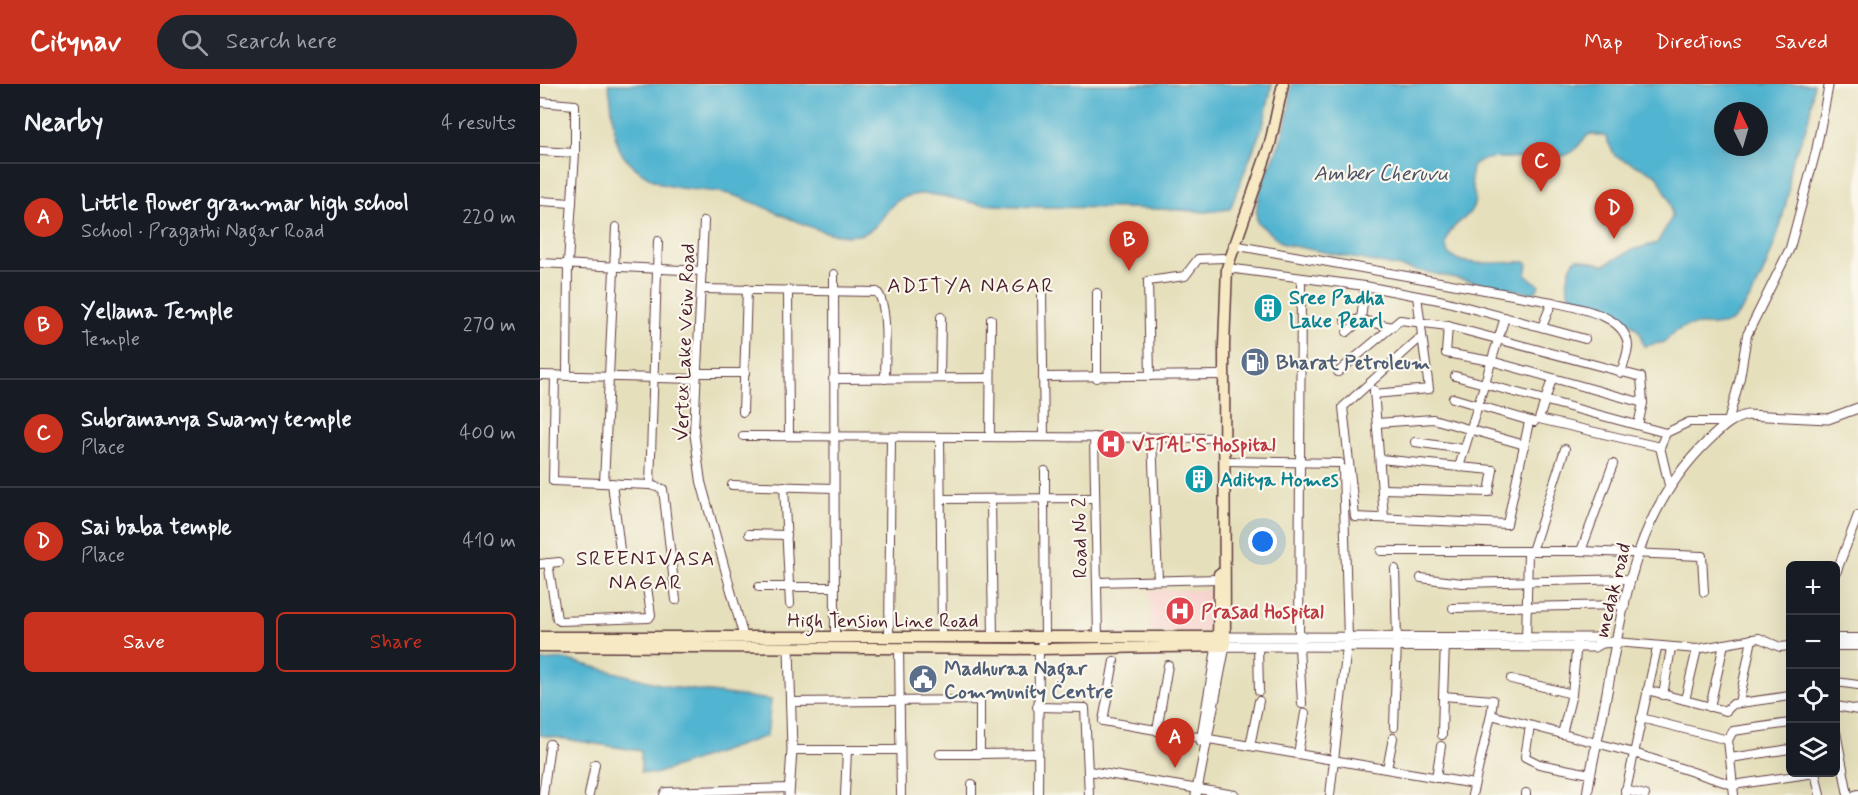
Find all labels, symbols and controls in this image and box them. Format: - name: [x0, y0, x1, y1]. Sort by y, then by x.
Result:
- search box: [157, 15, 577, 69]
- text: Citynav: [30, 24, 121, 61]
- icon: search: [178, 26, 211, 59]
- text: Search here: [226, 28, 337, 56]
- text: Map: [1584, 28, 1623, 56]
- text: Directions: [1656, 28, 1742, 56]
- text: Saved: [1775, 28, 1828, 56]
- north arrow: [1714, 102, 1768, 156]
- text: Nearby: [24, 106, 103, 140]
- text: 4 results: [441, 110, 516, 137]
- pin: C: [1522, 142, 1560, 192]
- water label: Amber Cheruvu: [1314, 160, 1449, 188]
- text: Little flower grammar high school: [81, 190, 409, 218]
- pin: D: [1594, 190, 1634, 239]
- text: A: [37, 204, 50, 231]
- text: 220 m: [462, 204, 516, 231]
- text: School · Pragathi Nagar Road: [81, 218, 324, 245]
- pin: B: [1110, 222, 1148, 271]
- street label: Vertex Lake Veiw Road: [669, 243, 702, 441]
- district label: ADITYA NAGAR: [887, 272, 1055, 300]
- place label: Sree Padha Lake Pearl: [1289, 285, 1385, 335]
- building icon: Sree Padha Lake Pearl: [1252, 292, 1284, 324]
- text: Yellama Temple: [81, 298, 233, 326]
- text: B: [37, 312, 50, 339]
- text: 270 m: [463, 312, 516, 339]
- text: Temple: [81, 326, 140, 353]
- fuel station icon: Bharat Petroleum: [1239, 346, 1271, 378]
- place label: Bharat Petroleum: [1276, 350, 1430, 377]
- text: Subramanya Swamy temple: [81, 406, 352, 434]
- text: C: [36, 420, 51, 447]
- text: 400 m: [460, 420, 516, 447]
- hospital icon: VITAL'S Hospital: [1095, 428, 1127, 460]
- place label: VITAL'S Hospital: [1132, 432, 1275, 459]
- text: Place: [81, 434, 125, 461]
- building icon: Aditya Homes: [1183, 463, 1215, 495]
- place label: Aditya Homes: [1220, 467, 1339, 494]
- street label: Road No 2: [1066, 497, 1095, 579]
- text: Sai baba temple: [81, 514, 232, 542]
- your location: [1248, 527, 1277, 556]
- text: D: [37, 528, 50, 555]
- text: 410 m: [462, 528, 516, 555]
- street label: medak road: [1589, 540, 1638, 640]
- text: Place: [81, 542, 125, 569]
- district label: SREENIVASA NAGAR: [576, 545, 716, 597]
- map controls: [1786, 561, 1840, 777]
- button: +: [1786, 561, 1840, 615]
- hospital icon: Prasad Hospital: [1164, 595, 1196, 627]
- place label: Prasad Hospital: [1201, 599, 1324, 626]
- street label: High Tension Line Road: [787, 608, 979, 637]
- button: Save: [24, 612, 264, 672]
- button: Share: [276, 612, 516, 672]
- button: −: [1786, 615, 1840, 669]
- place label: Madhuraa Nagar Community Centre: [944, 656, 1113, 706]
- public building icon: Madhuraa Nagar Community Centre: [907, 663, 939, 695]
- button: locate: [1786, 669, 1840, 723]
- pin: A: [1156, 718, 1194, 768]
- button: layers: [1786, 723, 1840, 777]

